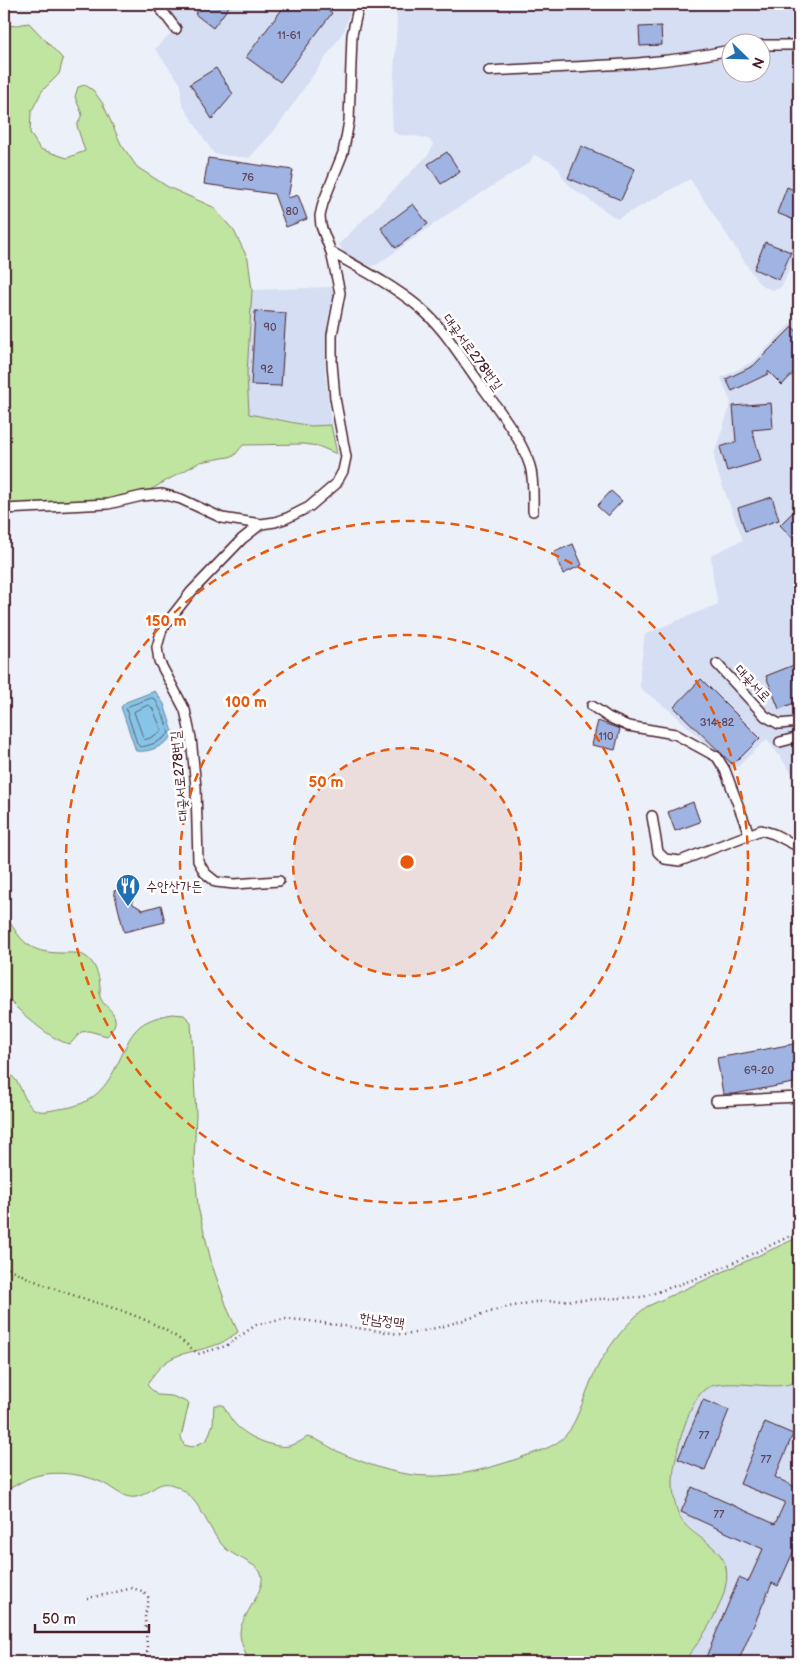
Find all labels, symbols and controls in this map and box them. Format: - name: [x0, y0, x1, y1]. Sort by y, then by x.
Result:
- house number: 11-61: [277, 29, 301, 42]
- north arrow: [720, 32, 770, 82]
- text: N: [748, 55, 767, 71]
- house number: 76: [242, 171, 254, 184]
- house number: 80: [286, 205, 299, 218]
- street label: 대곶서로278번길: [439, 311, 507, 395]
- house number: 90: [264, 321, 277, 334]
- house number: 92: [261, 363, 274, 376]
- text: 150 m: [145, 612, 187, 631]
- street label: 대곶서로: [731, 661, 774, 706]
- text: 100 m: [225, 693, 267, 712]
- house number: 314-82: [700, 716, 735, 729]
- street label: 대곶서로278번길: [167, 729, 192, 822]
- house number: 110: [599, 730, 614, 743]
- text: 50 m: [309, 773, 344, 792]
- centre of rings: [398, 853, 416, 871]
- restaurant icon: 수안산가든: [115, 873, 141, 907]
- place label: 수안산가든: [146, 878, 202, 895]
- house number: 69-20: [744, 1064, 775, 1077]
- street label: 한남정맥: [358, 1309, 405, 1332]
- house number: 77: [699, 1429, 710, 1442]
- house number: 77: [761, 1453, 772, 1466]
- house number: 77: [714, 1508, 725, 1521]
- scale bar: [35, 1601, 149, 1633]
- text: 50 m: [42, 1610, 76, 1629]

